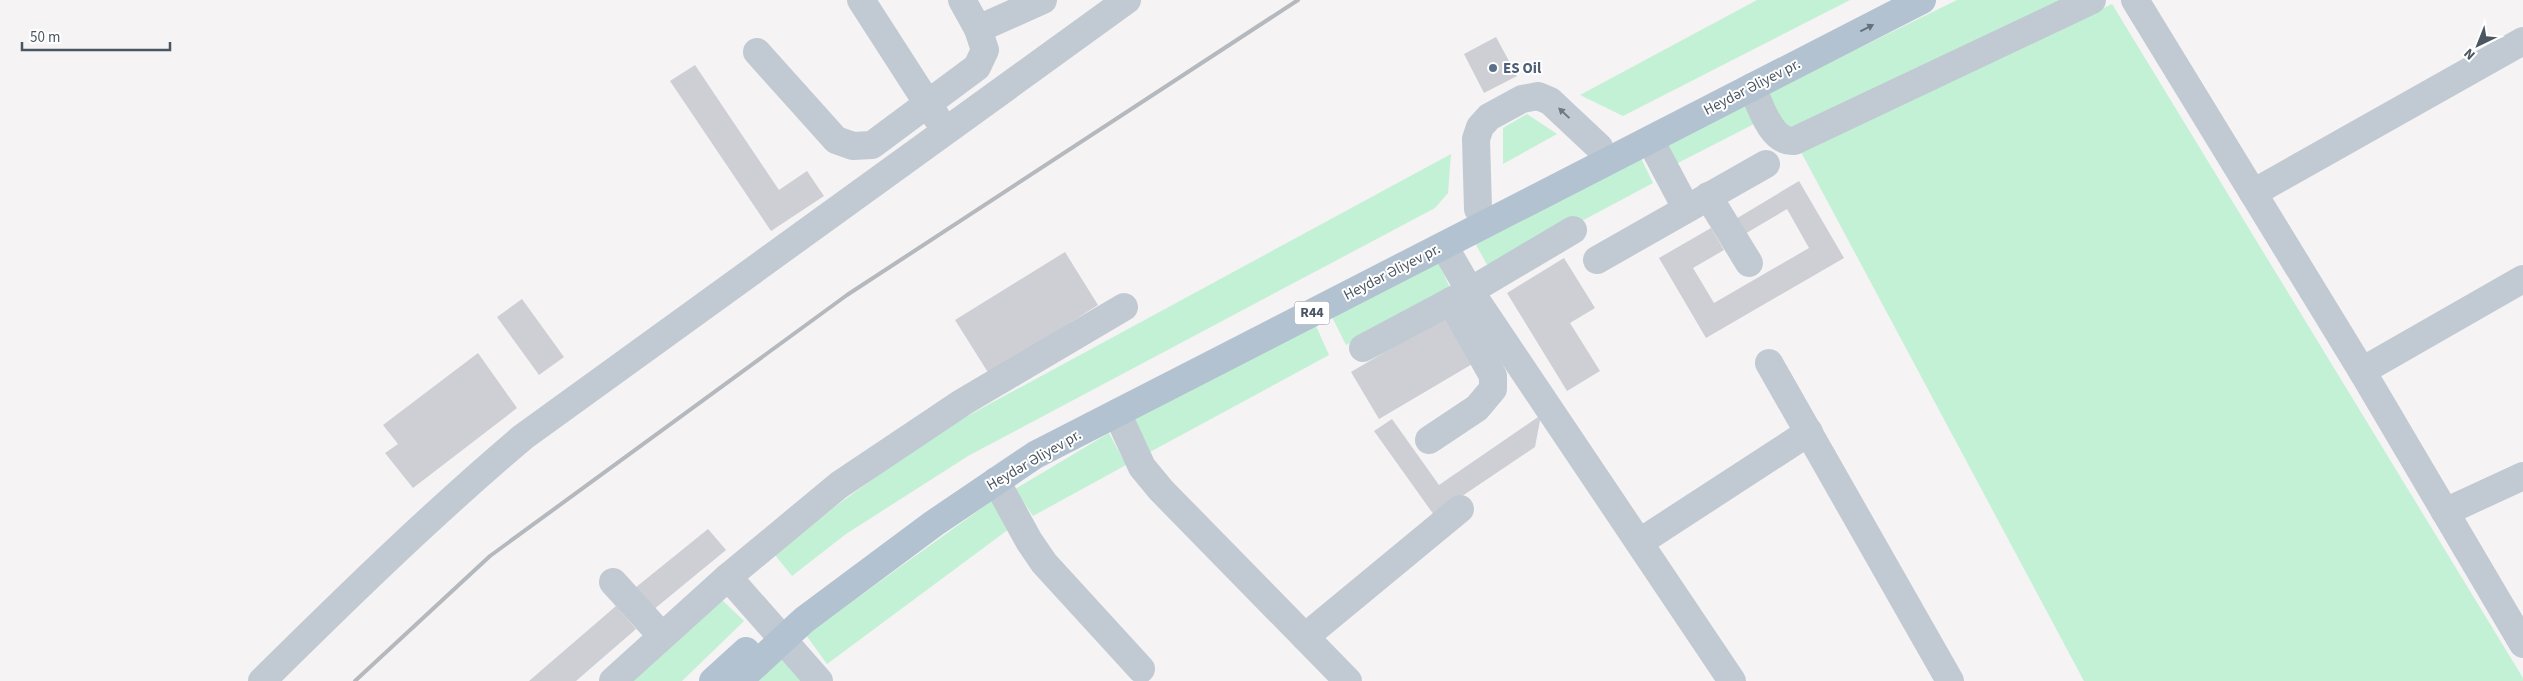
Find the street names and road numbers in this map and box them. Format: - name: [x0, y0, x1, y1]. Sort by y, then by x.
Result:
- street label: Heydər Əliyev pr.: [1700, 54, 1804, 120]
- street label: Heydər Əliyev pr.: [1340, 239, 1444, 305]
- road number: R44: [1294, 302, 1330, 324]
- street label: Heydər Əliyev pr.: [983, 424, 1085, 496]

